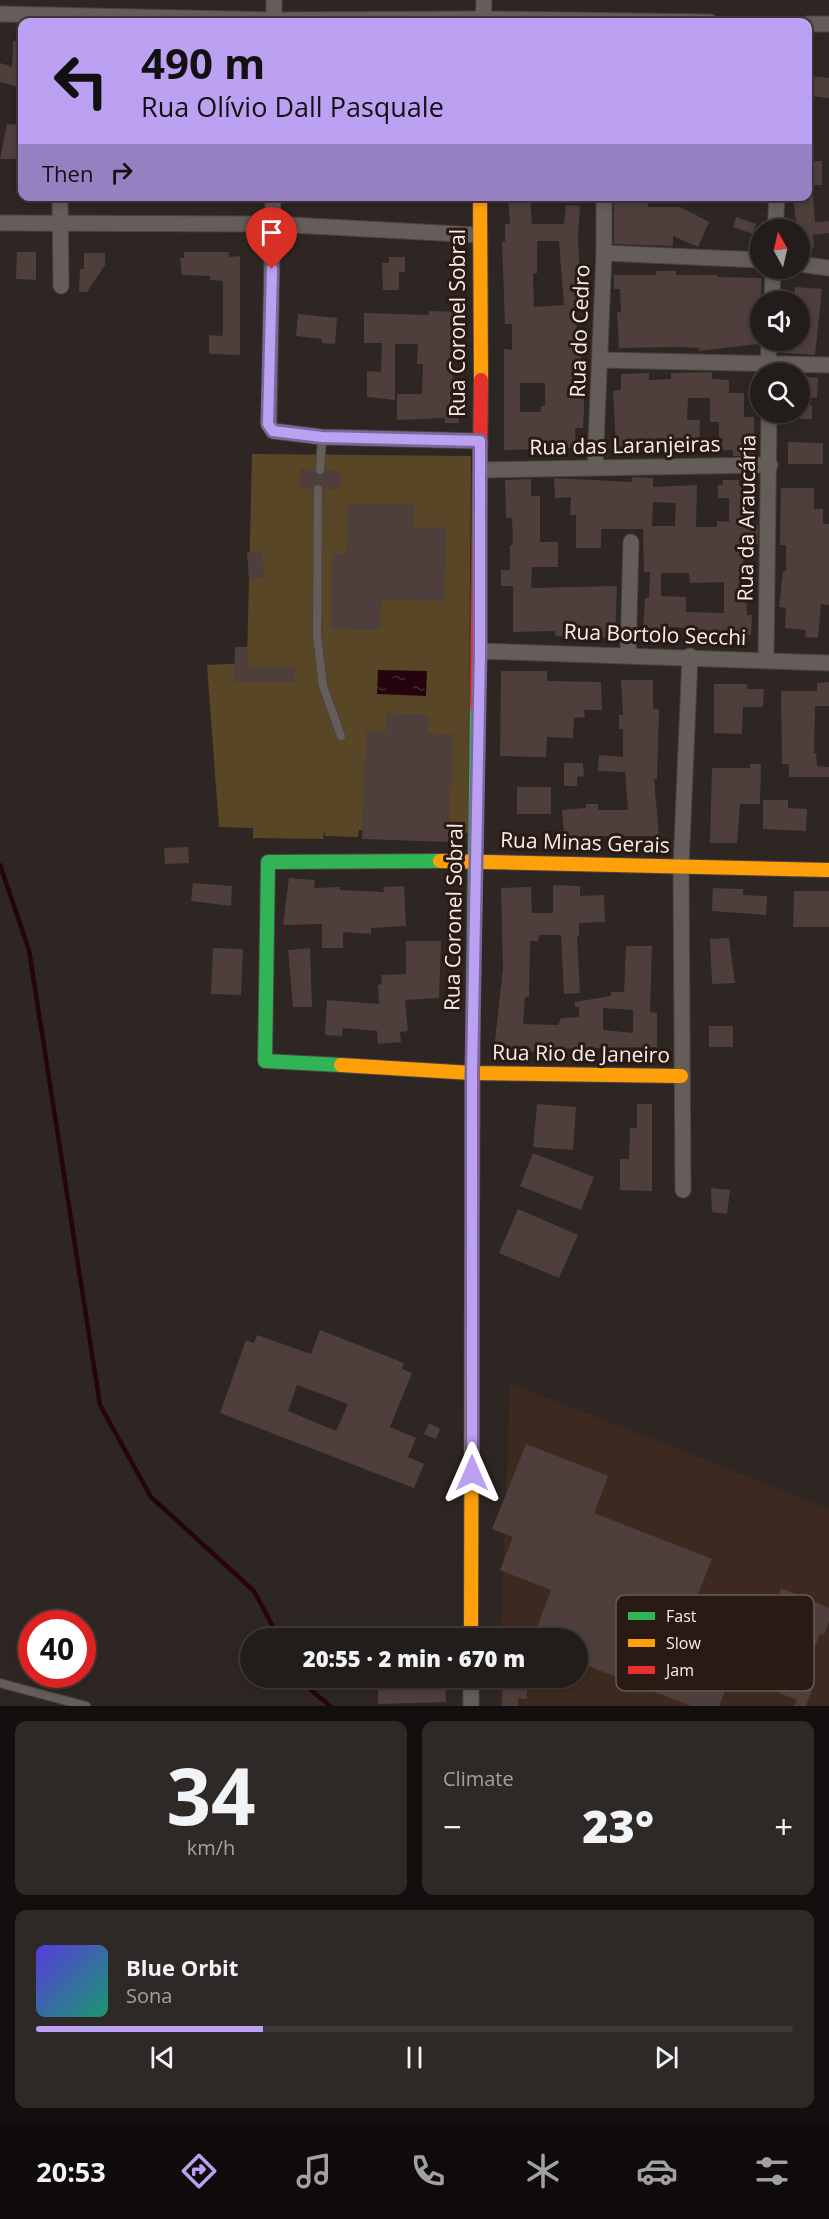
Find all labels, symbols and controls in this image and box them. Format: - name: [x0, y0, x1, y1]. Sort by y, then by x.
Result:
- text: 490 m: [141, 34, 265, 91]
- icon: left: [42, 42, 120, 120]
- text: Rua Olívio Dall Pasquale: [141, 88, 444, 125]
- icon: right: [105, 156, 138, 189]
- text: Then: [42, 158, 93, 188]
- pin: [246, 207, 297, 269]
- icon: arrive: [255, 216, 288, 249]
- north arrow: [750, 219, 810, 279]
- map controls: [750, 219, 810, 423]
- street label: Rua Coronel Sobral: [443, 229, 471, 417]
- street label: Rua do Cedro: [563, 264, 595, 398]
- button: sound: [750, 291, 810, 351]
- button: search: [750, 363, 810, 423]
- street label: Rua das Laranjeiras: [529, 429, 721, 461]
- street label: Rua da Araucária: [731, 434, 761, 602]
- street label: Rua Bortolo Secchi: [563, 617, 747, 651]
- street label: Rua Coronel Sobral: [437, 823, 469, 1011]
- street label: Rua Minas Gerais: [500, 825, 670, 859]
- street label: Rua Rio de Janeiro: [492, 1037, 670, 1069]
- position arrow: [440, 1441, 504, 1505]
- legend: [616, 1595, 814, 1691]
- text: Fast: [666, 1605, 697, 1627]
- speed limit sign: 40: [18, 1610, 96, 1688]
- text: Slow: [666, 1632, 701, 1654]
- text: 20:55 · 2 min · 670 m: [303, 1643, 525, 1673]
- text: Jam: [664, 1659, 694, 1681]
- text: 34: [166, 1742, 256, 1848]
- text: Climate: [443, 1765, 514, 1792]
- text: 23°: [582, 1795, 654, 1856]
- text: −: [443, 1804, 462, 1849]
- text: +: [774, 1804, 793, 1849]
- text: km/h: [187, 1834, 235, 1861]
- text: Blue Orbit: [126, 1952, 238, 1982]
- text: Sona: [126, 1982, 172, 2009]
- icon: previous: [146, 2041, 179, 2074]
- icon: pause: [398, 2041, 431, 2074]
- icon: next: [650, 2041, 683, 2074]
- icon: directions: [178, 2150, 220, 2192]
- icon: music: [293, 2150, 335, 2192]
- icon: phone: [407, 2150, 449, 2192]
- icon: climate: [522, 2150, 564, 2192]
- icon: car: [636, 2150, 678, 2192]
- icon: filters: [751, 2150, 793, 2192]
- text: 20:53: [36, 2153, 106, 2190]

